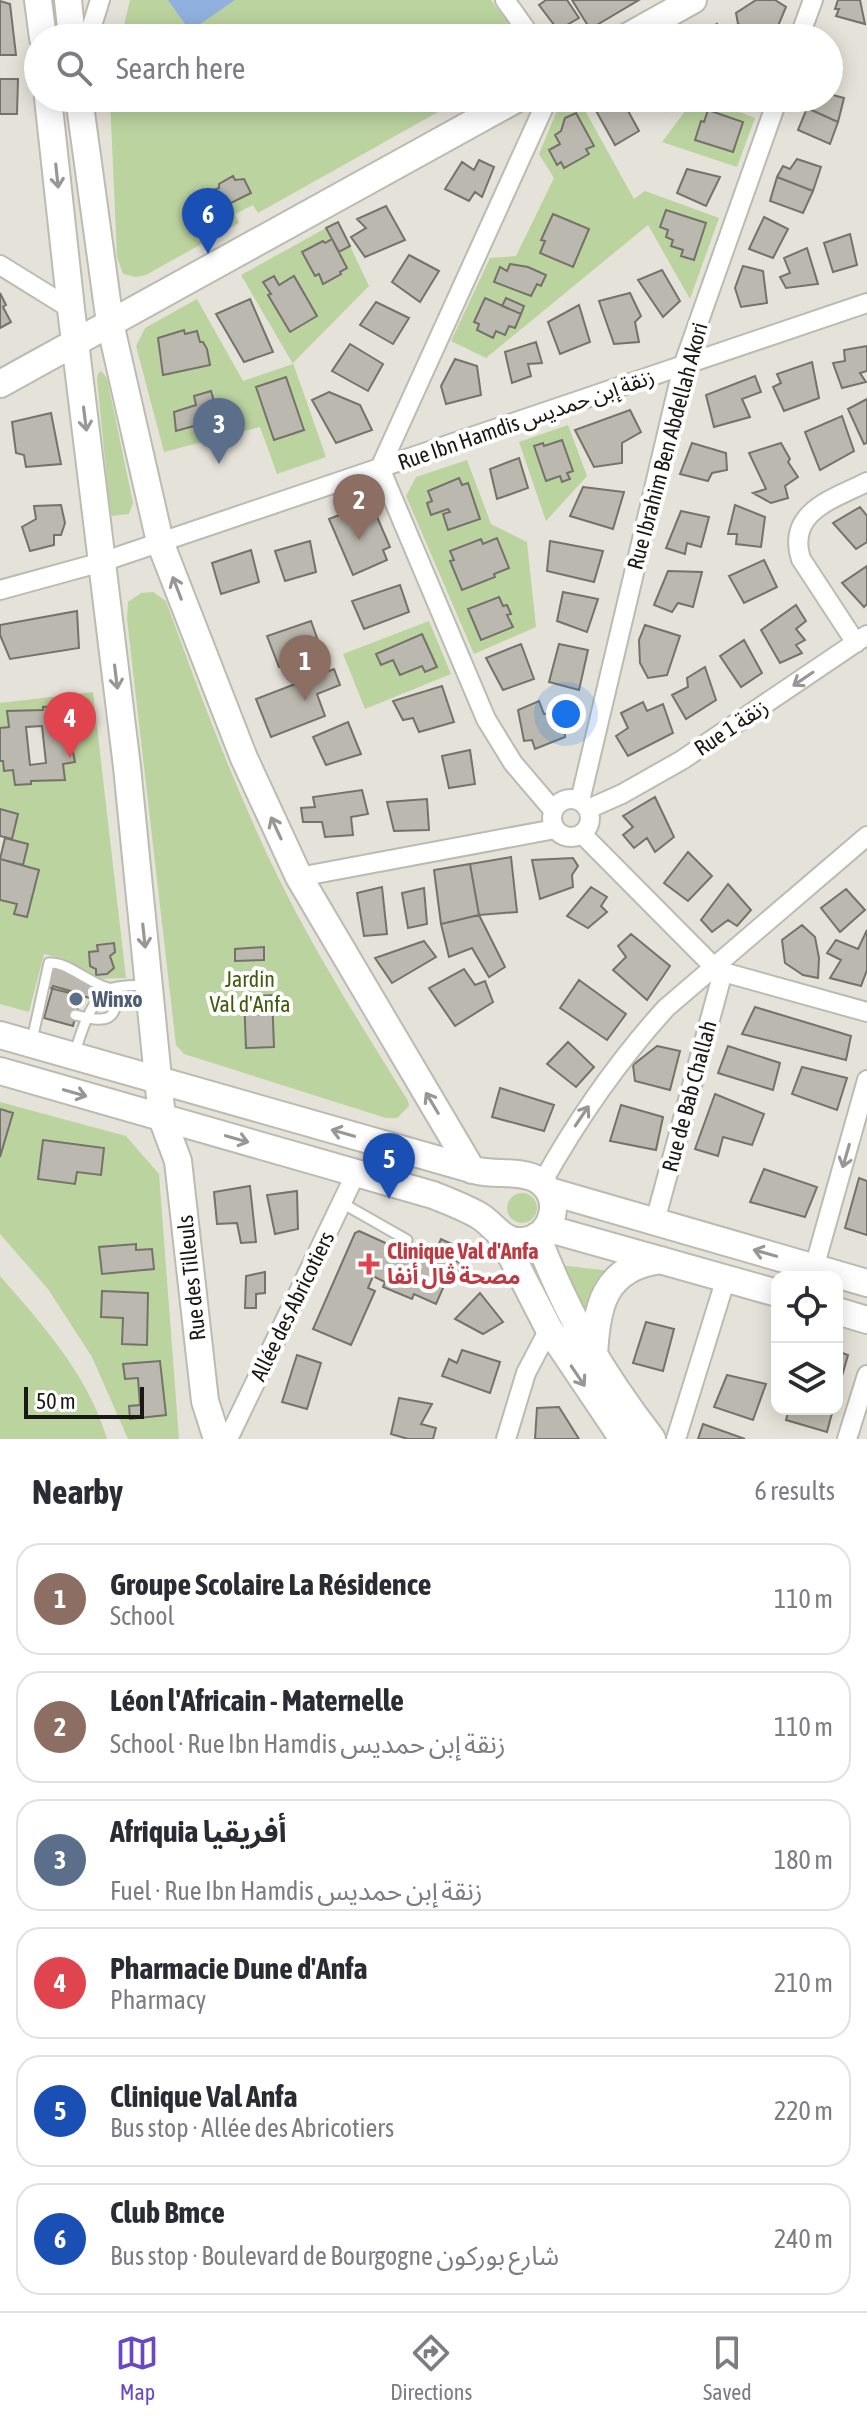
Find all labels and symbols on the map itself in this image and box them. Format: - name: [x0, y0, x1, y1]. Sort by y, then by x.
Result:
- one-way arrow: [49, 162, 64, 188]
- pin: 6: [182, 188, 234, 254]
- street label: Rue Ibrahim Ben Abdellah Akori: [621, 320, 713, 572]
- street label: Rue Ibn Hamdis زنقة إبن حمديس: [394, 363, 658, 477]
- pin: 3: [193, 398, 245, 464]
- one-way arrow: [78, 406, 93, 431]
- pin: 2: [333, 474, 385, 540]
- one-way arrow: [169, 576, 183, 601]
- pin: 1: [279, 635, 331, 701]
- one-way arrow: [109, 663, 124, 690]
- one-way arrow: [792, 671, 814, 687]
- pin: 4: [44, 692, 96, 758]
- street label: Rue 1 زنقة: [689, 693, 773, 762]
- your location: [546, 694, 586, 734]
- one-way arrow: [268, 816, 283, 841]
- one-way arrow: [137, 922, 152, 949]
- park label: Jardin Val d'Anfa: [210, 966, 290, 1017]
- place label: Winxo: [91, 986, 143, 1012]
- marker: Winxo: [67, 990, 85, 1008]
- street label: Rue de Bab Challah: [656, 1018, 722, 1174]
- one-way arrow: [61, 1086, 87, 1101]
- one-way arrow: [424, 1092, 440, 1115]
- one-way arrow: [573, 1105, 590, 1127]
- one-way arrow: [331, 1125, 357, 1140]
- one-way arrow: [223, 1132, 249, 1147]
- pin: 5: [363, 1133, 415, 1199]
- one-way arrow: [838, 1142, 853, 1168]
- street label: Rue des Tilleuls: [171, 1214, 211, 1342]
- street label: Allée des Abricotiers: [245, 1227, 340, 1385]
- place label: Clinique Val d'Anfa مصحة ڤال أنفا: [387, 1238, 539, 1289]
- one-way arrow: [753, 1245, 779, 1260]
- marker: Clinique Val d'Anfa مصحة ڤال أنفا: [358, 1253, 380, 1275]
- one-way arrow: [570, 1364, 586, 1386]
- scale bar: [24, 1383, 144, 1419]

